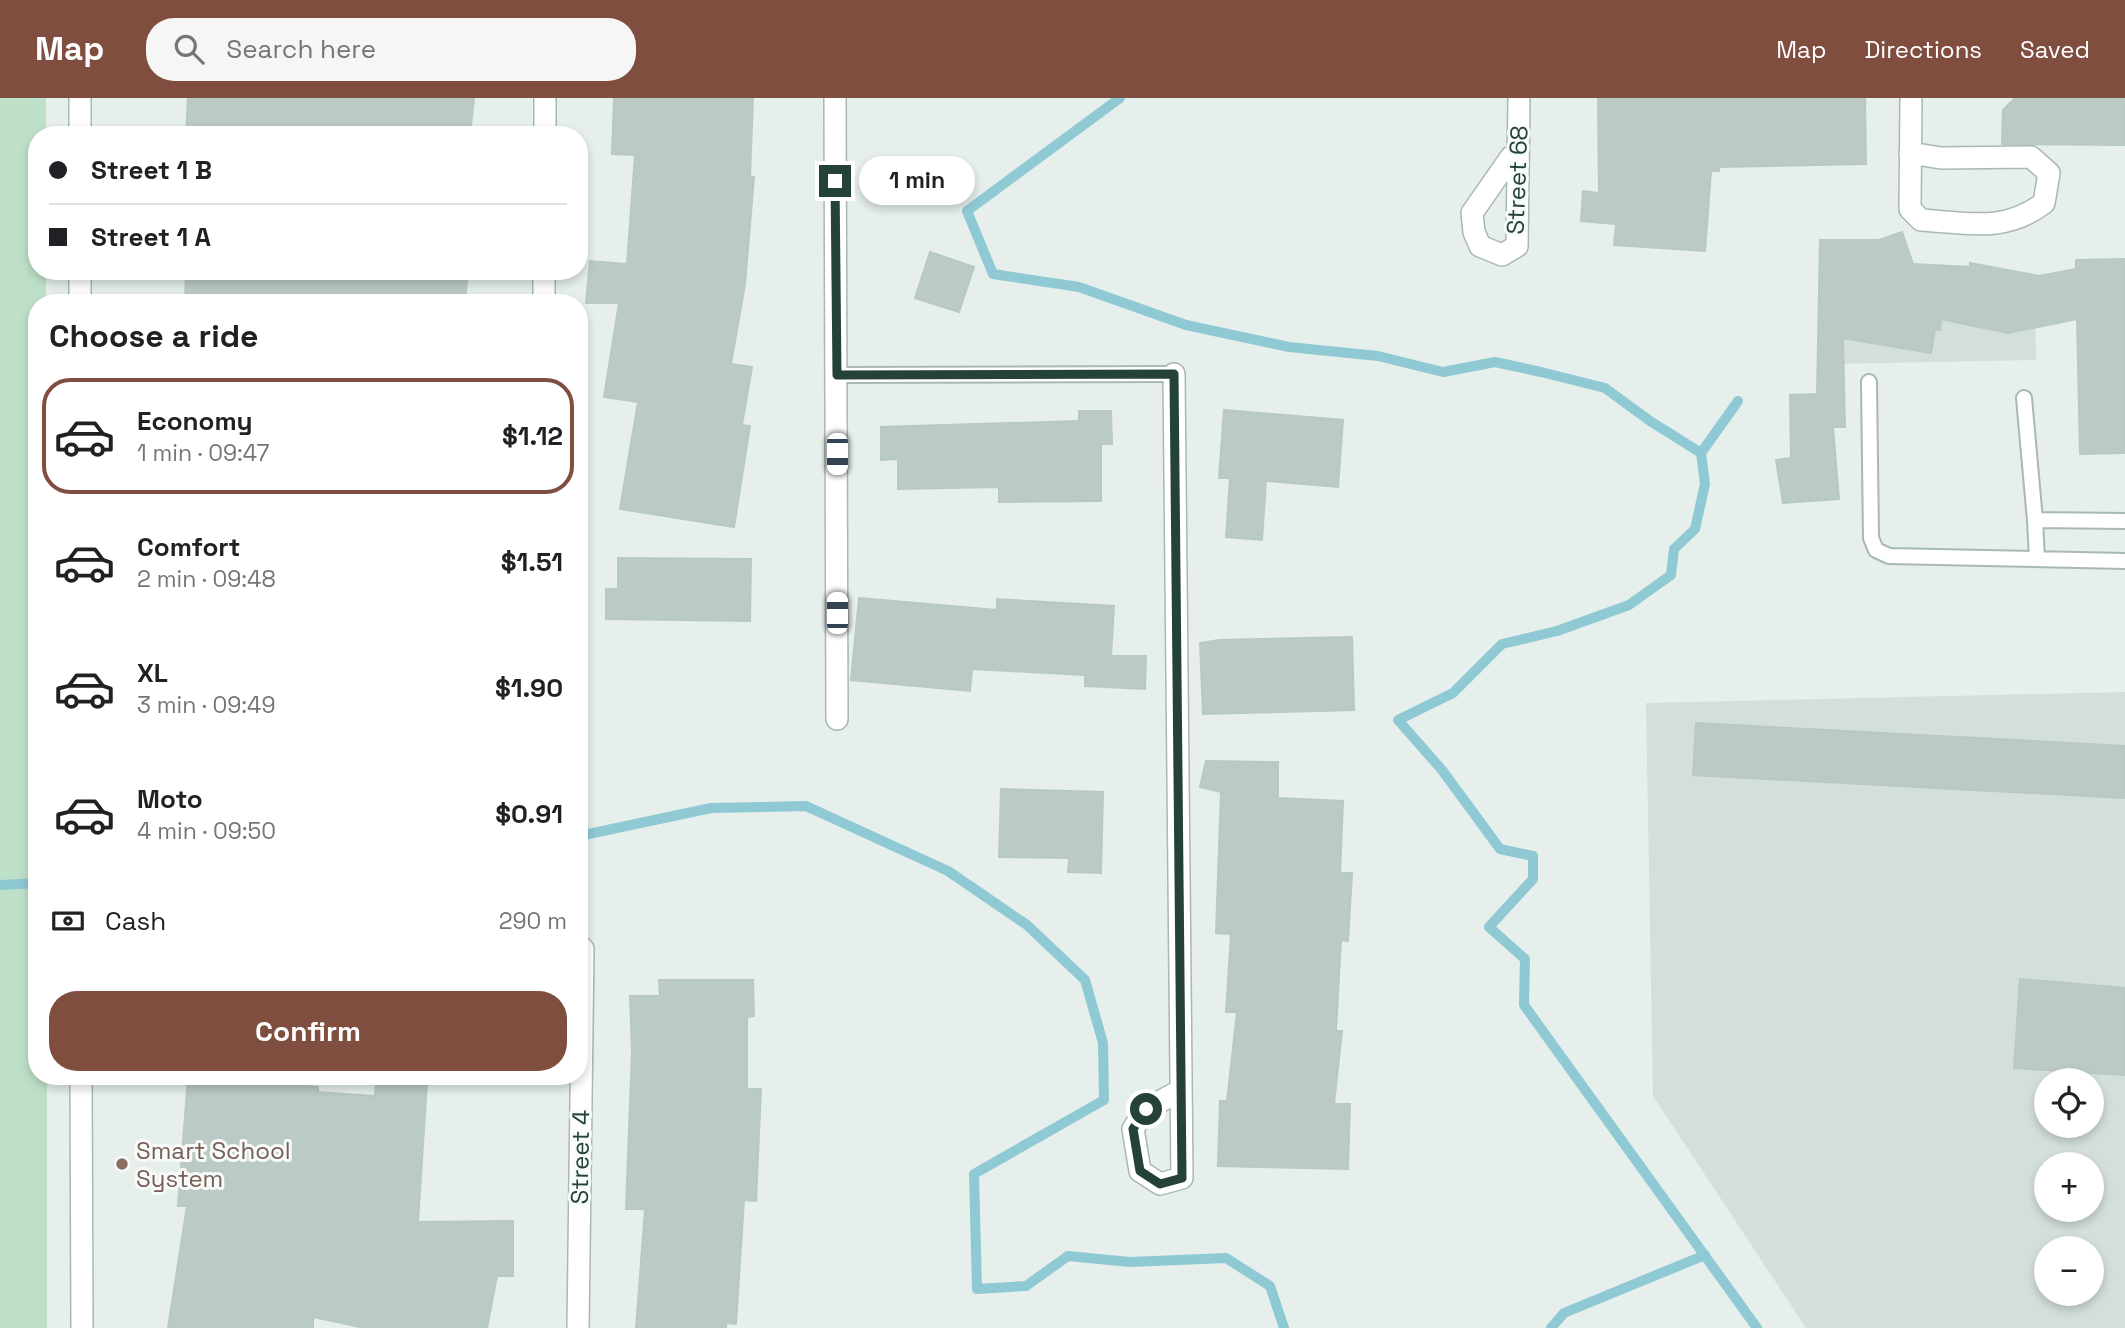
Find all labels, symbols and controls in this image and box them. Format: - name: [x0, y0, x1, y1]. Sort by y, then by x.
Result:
- search box: [146, 18, 636, 81]
- text: Map: [35, 28, 104, 70]
- icon: search: [170, 30, 208, 68]
- text: Search here: [226, 32, 376, 66]
- text: Map: [1776, 34, 1826, 65]
- text: Directions: [1864, 34, 1982, 65]
- text: Saved: [2020, 34, 2090, 65]
- street label: Street 68: [1500, 125, 1534, 235]
- text: Street 1 B: [91, 153, 212, 187]
- callout: 1 min: [860, 156, 975, 206]
- route end: [819, 165, 851, 197]
- text: 1 min: [889, 165, 945, 195]
- text: Street 1 A: [91, 220, 211, 254]
- text: Choose a ride: [49, 316, 259, 356]
- text: Economy: [137, 404, 253, 438]
- icon: car: [53, 405, 116, 468]
- text: $1.12: [502, 419, 563, 453]
- car: [827, 433, 848, 475]
- text: 1 min · 09:47: [137, 438, 269, 468]
- text: Comfort: [137, 530, 240, 564]
- icon: car: [53, 531, 116, 594]
- text: $1.51: [501, 545, 563, 579]
- text: 2 min · 09:48: [137, 564, 276, 594]
- car: [827, 592, 848, 634]
- text: XL: [137, 656, 168, 690]
- icon: car: [53, 657, 116, 720]
- text: $1.90: [495, 671, 563, 705]
- text: 3 min · 09:49: [137, 690, 276, 720]
- text: Moto: [137, 782, 203, 816]
- icon: car: [53, 783, 116, 846]
- text: $0.91: [495, 797, 563, 831]
- text: 4 min · 09:50: [137, 816, 276, 846]
- icon: cash: [49, 902, 87, 940]
- text: Cash: [105, 904, 166, 938]
- text: 290 m: [499, 906, 567, 936]
- button: Confirm: [49, 991, 567, 1071]
- map controls: [2034, 1068, 2104, 1306]
- button: locate: [2034, 1068, 2104, 1138]
- route start: [1130, 1093, 1162, 1125]
- street label: Street 4: [564, 1109, 596, 1205]
- place label: Smart School System: [136, 1135, 291, 1194]
- button: +: [2034, 1152, 2104, 1222]
- marker: Smart School System: [114, 1156, 130, 1172]
- button: −: [2034, 1236, 2104, 1306]

